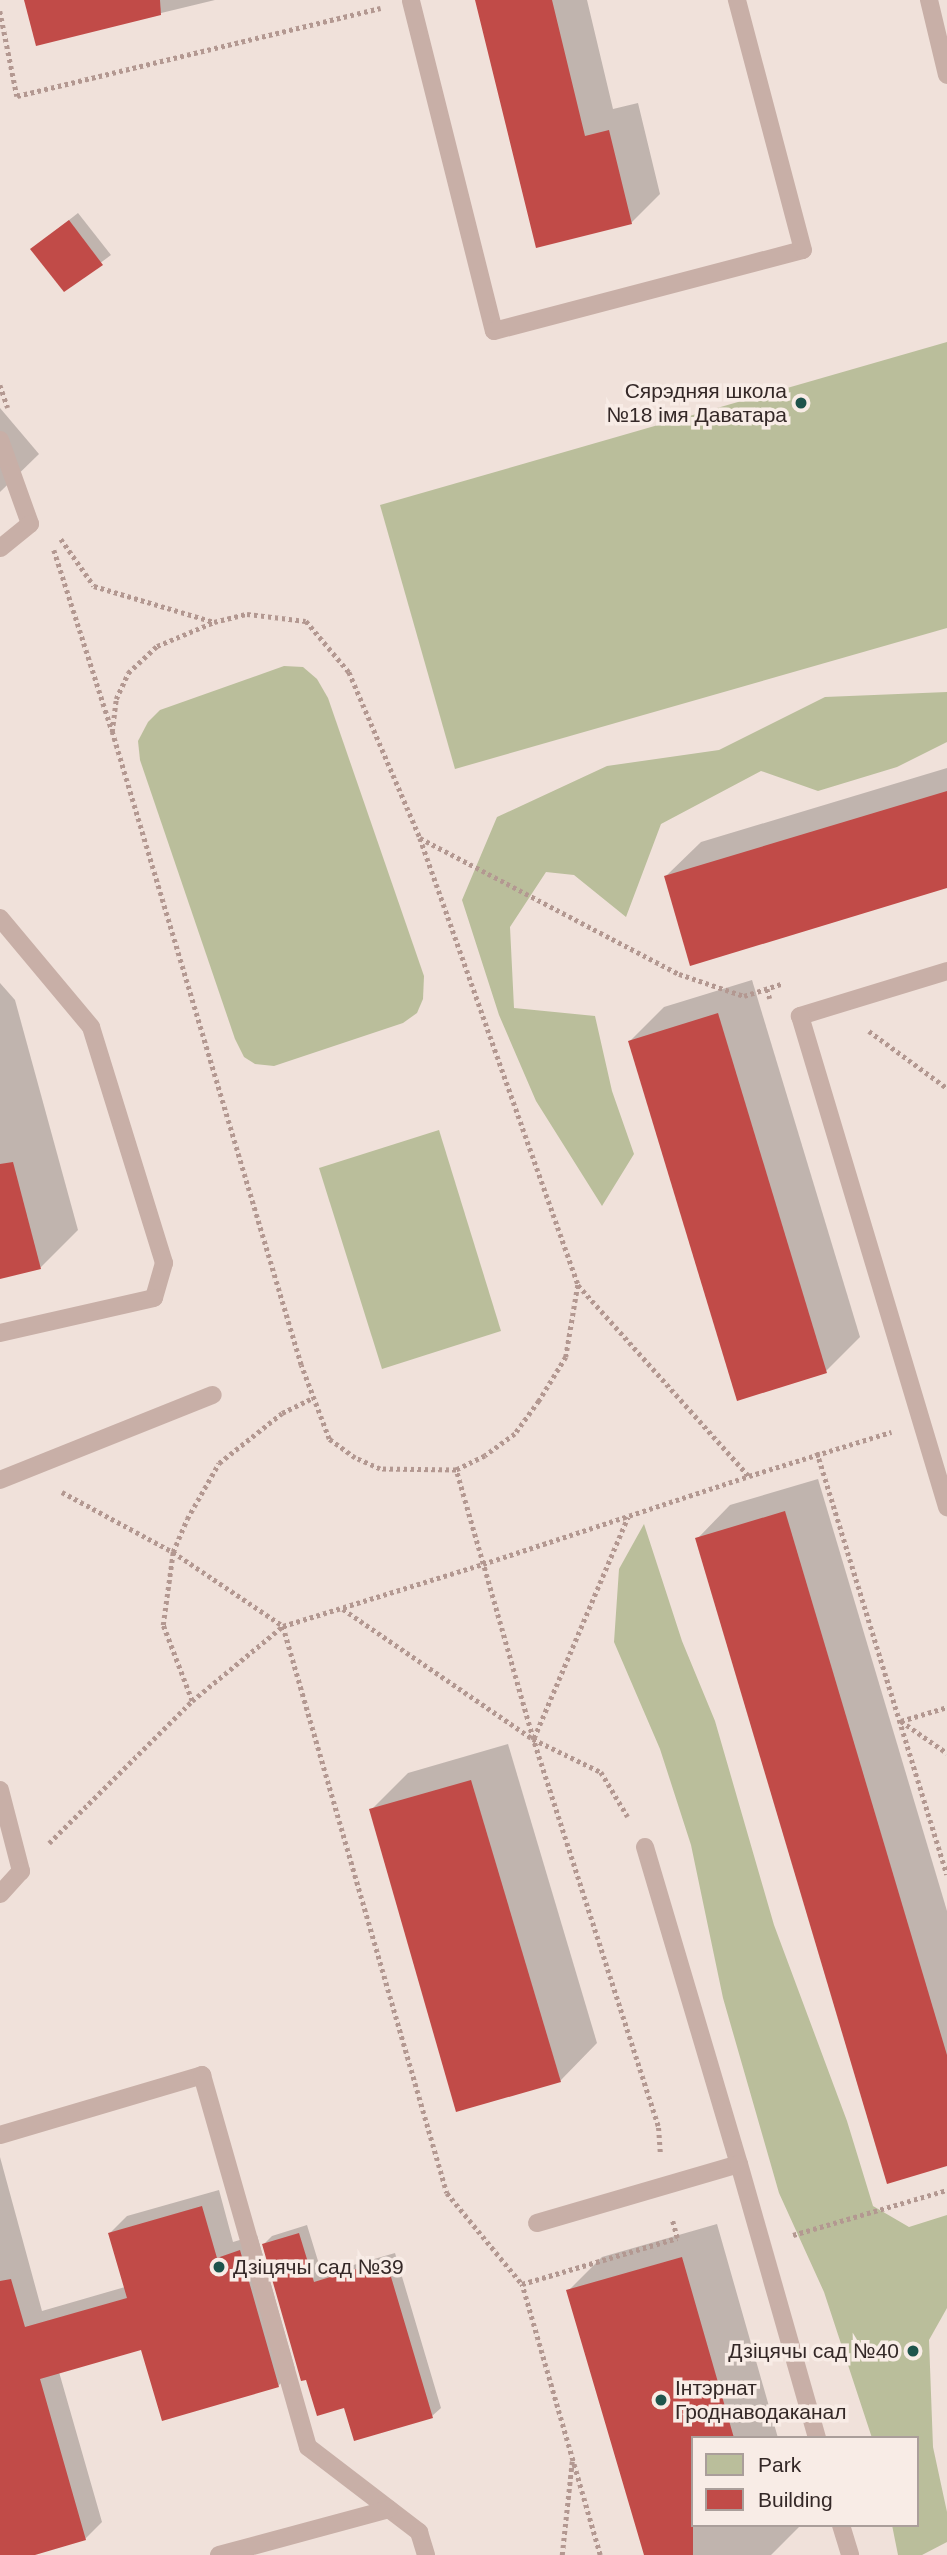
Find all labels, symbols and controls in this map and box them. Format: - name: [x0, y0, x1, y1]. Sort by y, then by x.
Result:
- place label: Сярэдняя школа №18 імя Даватара: [607, 378, 787, 428]
- marker: Сярэдняя школа №18 імя Даватара: [793, 395, 809, 411]
- place label: Дзіцячы сад №39: [233, 2254, 404, 2280]
- marker: Дзіцячы сад №39: [211, 2259, 227, 2275]
- place label: Дзіцячы сад №40: [728, 2338, 899, 2364]
- marker: Дзіцячы сад №40: [905, 2343, 921, 2359]
- place label: Інтэрнат Гроднаводаканал: [675, 2375, 847, 2425]
- marker: Інтэрнат Гроднаводаканал: [653, 2392, 669, 2408]
- legend: [692, 2436, 919, 2527]
- text: Park: [758, 2453, 801, 2476]
- text: Building: [758, 2488, 833, 2511]

